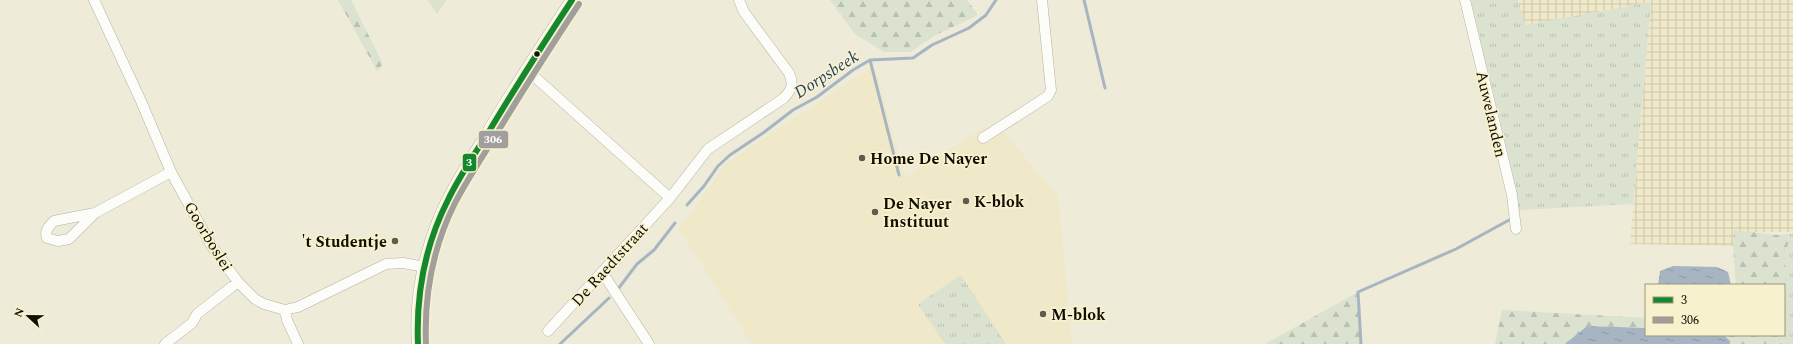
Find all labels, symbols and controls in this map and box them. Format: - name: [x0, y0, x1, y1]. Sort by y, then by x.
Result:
- water label: Dorpsbeek: [789, 44, 864, 106]
- unlabelled marker: [532, 49, 542, 59]
- street label: Auwelanden: [1469, 69, 1513, 160]
- line badge: 306: [478, 130, 509, 149]
- text: 306: [484, 131, 502, 148]
- place label: Home De Nayer: [870, 147, 987, 171]
- line badge: 3: [462, 153, 477, 172]
- marker: Home De Nayer: [857, 153, 867, 163]
- text: 3: [466, 154, 472, 171]
- place label: K-blok: [974, 190, 1025, 214]
- place label: De Nayer Instituut: [883, 192, 952, 234]
- marker: K-blok: [961, 196, 971, 206]
- street label: Goorboslei: [178, 197, 239, 276]
- marker: De Nayer Instituut: [870, 207, 880, 217]
- street label: De Raedtstraat: [566, 217, 654, 312]
- place label: 't Studentje: [301, 230, 387, 254]
- marker: 't Studentje: [390, 236, 400, 246]
- legend: [1645, 284, 1785, 336]
- text: 3: [1681, 291, 1687, 310]
- north arrow: [8, 296, 48, 336]
- place label: M-blok: [1051, 303, 1106, 327]
- text: N: [10, 305, 29, 320]
- marker: M-blok: [1038, 309, 1048, 319]
- text: 306: [1681, 311, 1699, 330]

